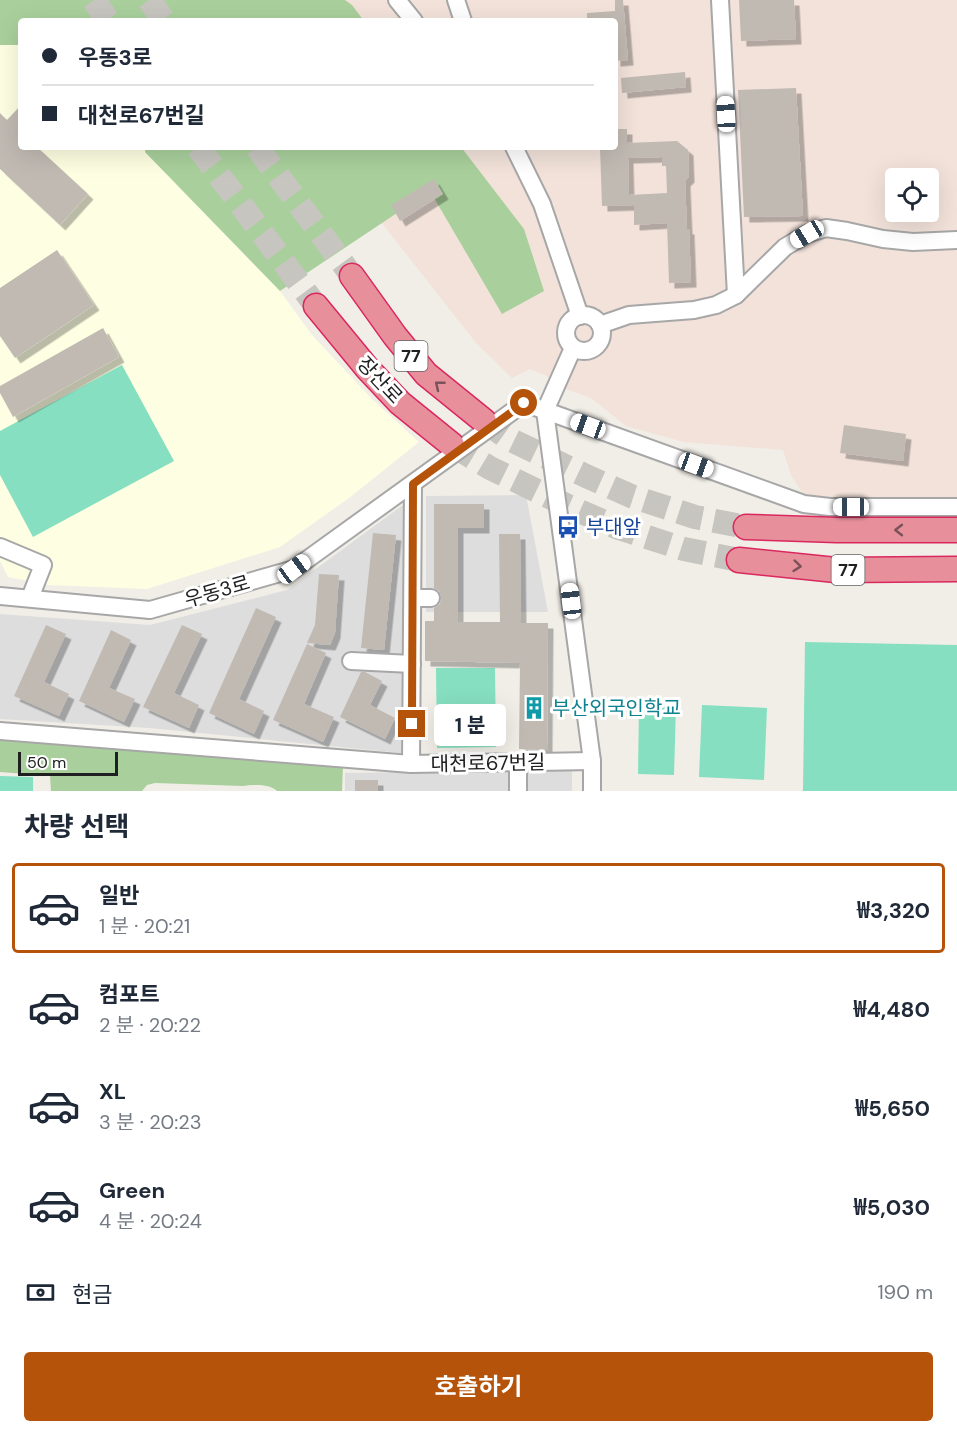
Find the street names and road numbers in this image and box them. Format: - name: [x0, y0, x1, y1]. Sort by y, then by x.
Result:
- road number: 77: [394, 341, 428, 371]
- street label: 장산로: [352, 351, 408, 409]
- road number: 77: [832, 555, 864, 585]
- street label: 우동3로: [181, 569, 253, 613]
- street label: 대천로67번길: [430, 749, 546, 777]

